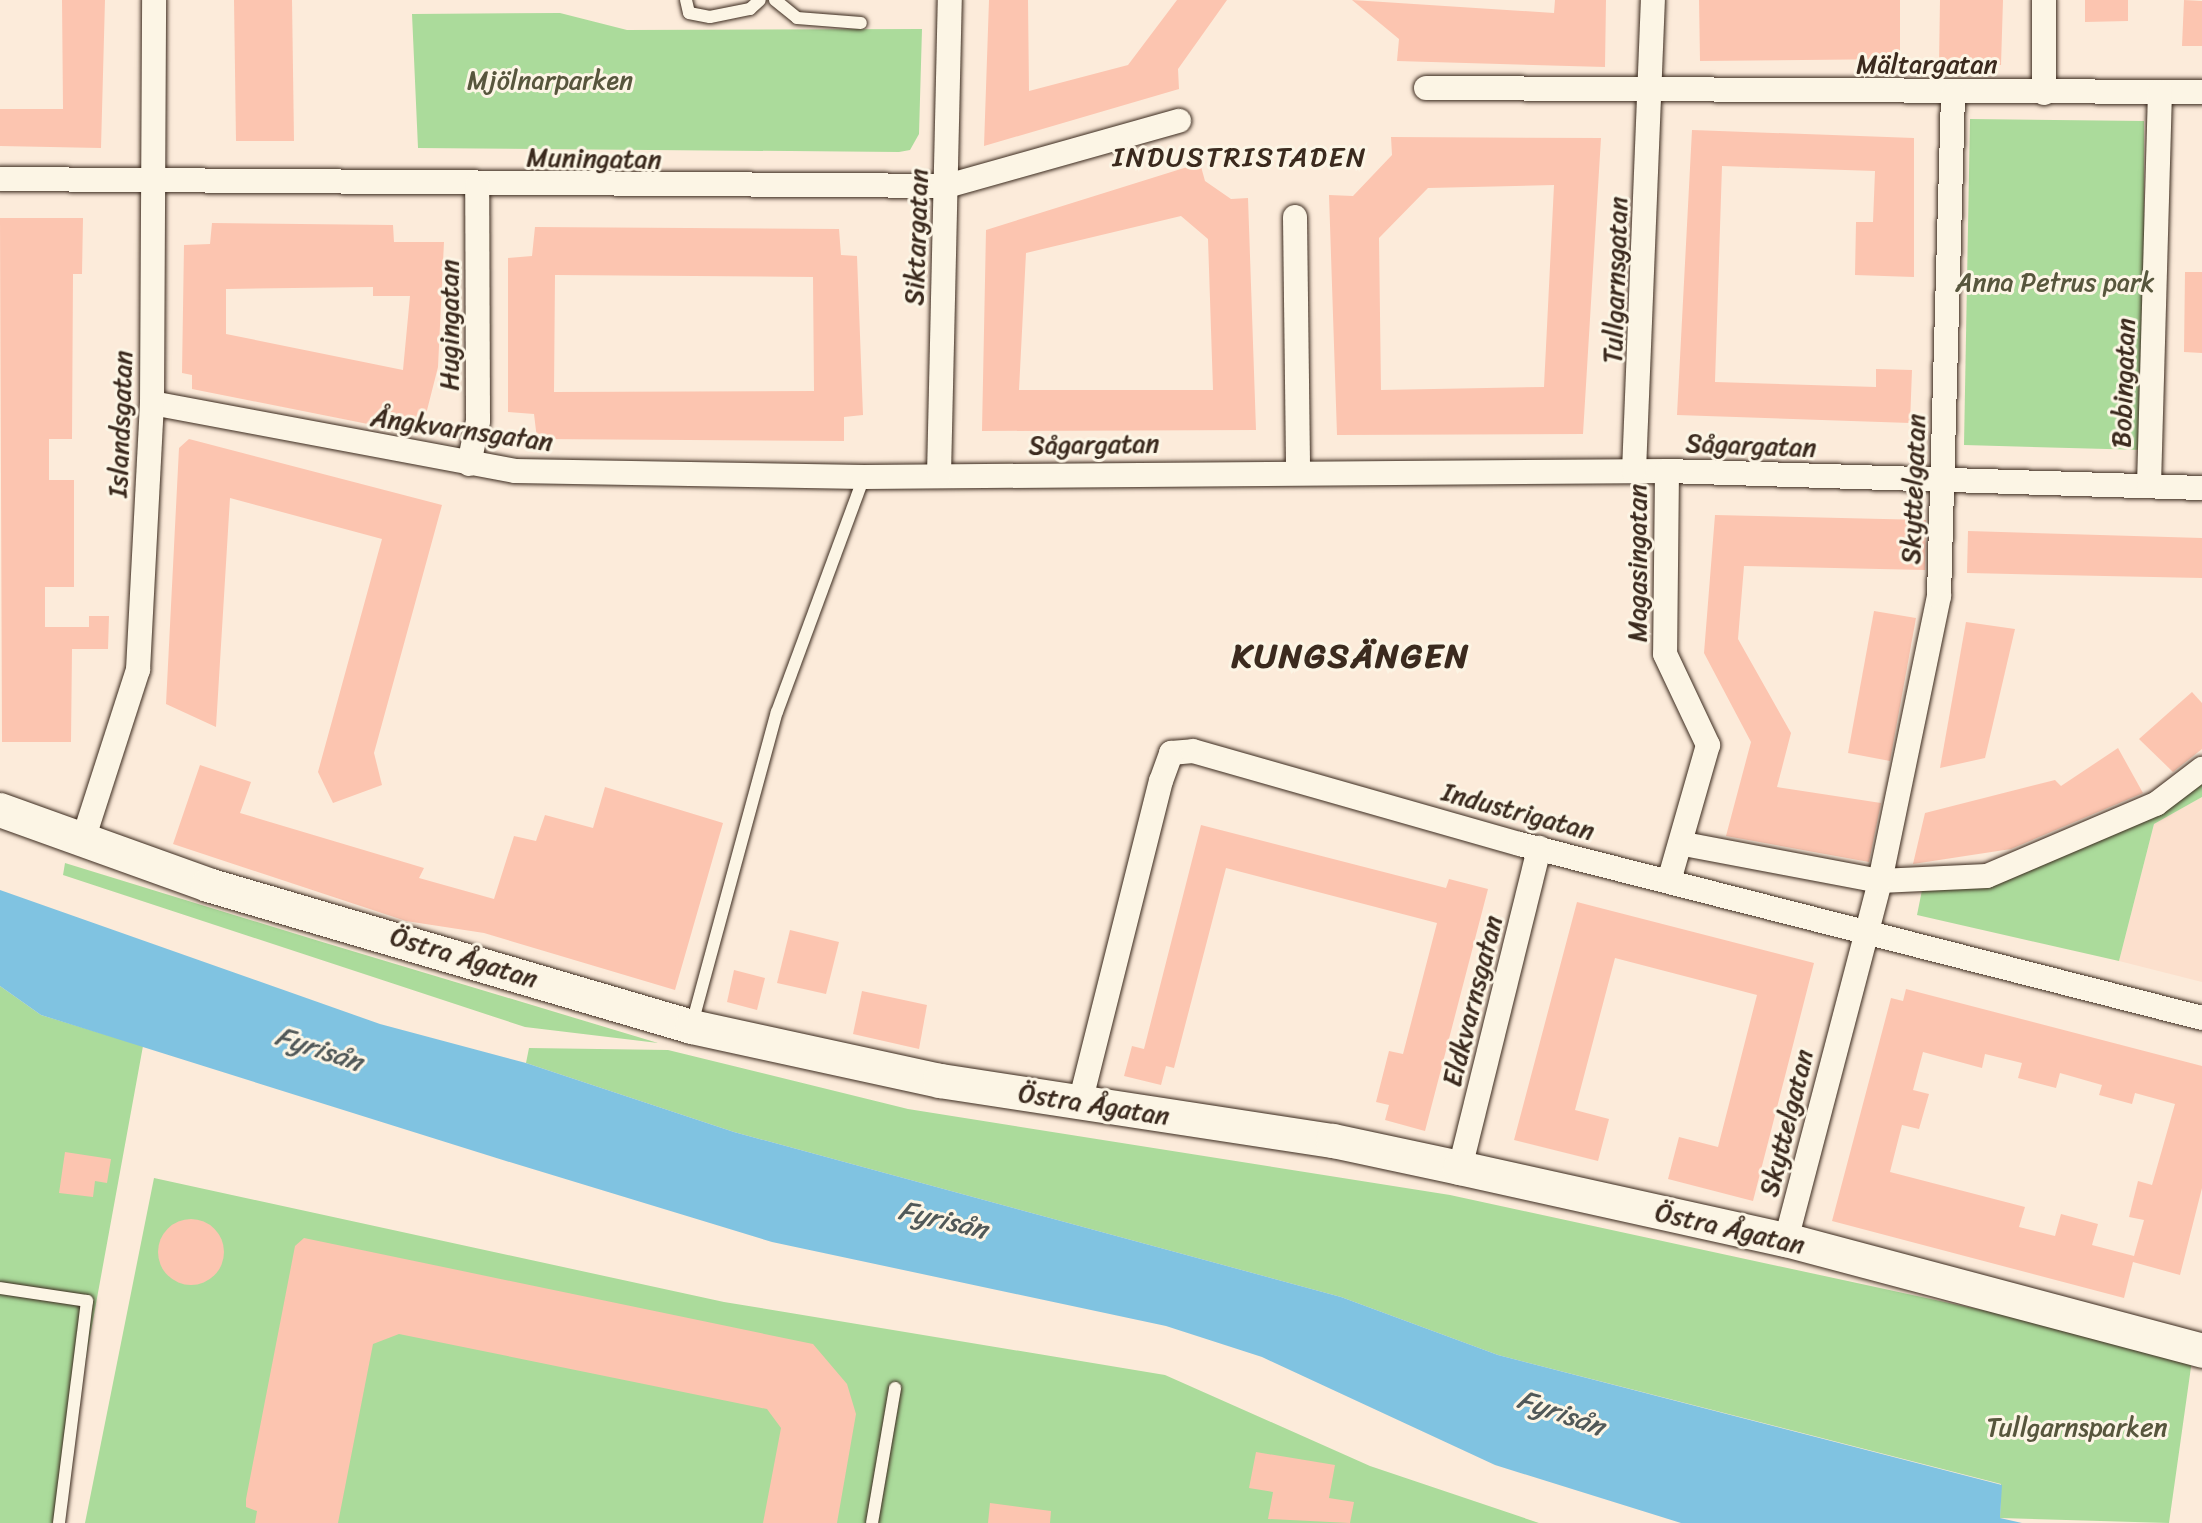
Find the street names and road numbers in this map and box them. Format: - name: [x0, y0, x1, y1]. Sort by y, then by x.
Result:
- street label: Mältargatan: [1856, 49, 1998, 81]
- street label: Muningatan: [526, 142, 662, 176]
- street label: Siktargatan: [899, 168, 935, 306]
- street label: Tullgarnsgatan: [1597, 196, 1635, 364]
- street label: Hugingatan: [434, 259, 466, 391]
- street label: Bobingatan: [2106, 318, 2142, 448]
- street label: Islandsgatan: [103, 350, 139, 498]
- street label: Ångkvarnsgatan: [369, 402, 555, 458]
- street label: Skyttelgatan: [1896, 413, 1932, 565]
- street label: Sågargatan: [1028, 428, 1160, 462]
- street label: Sågargatan: [1685, 428, 1817, 464]
- street label: Magasingatan: [1622, 484, 1654, 642]
- street label: Industrigatan: [1438, 777, 1598, 847]
- street label: Eldkvarnsgatan: [1437, 912, 1509, 1090]
- street label: Östra Ågatan: [387, 921, 541, 995]
- street label: Skyttelgatan: [1754, 1046, 1820, 1200]
- street label: Östra Ågatan: [1016, 1078, 1172, 1132]
- street label: Östra Ågatan: [1652, 1197, 1808, 1261]

